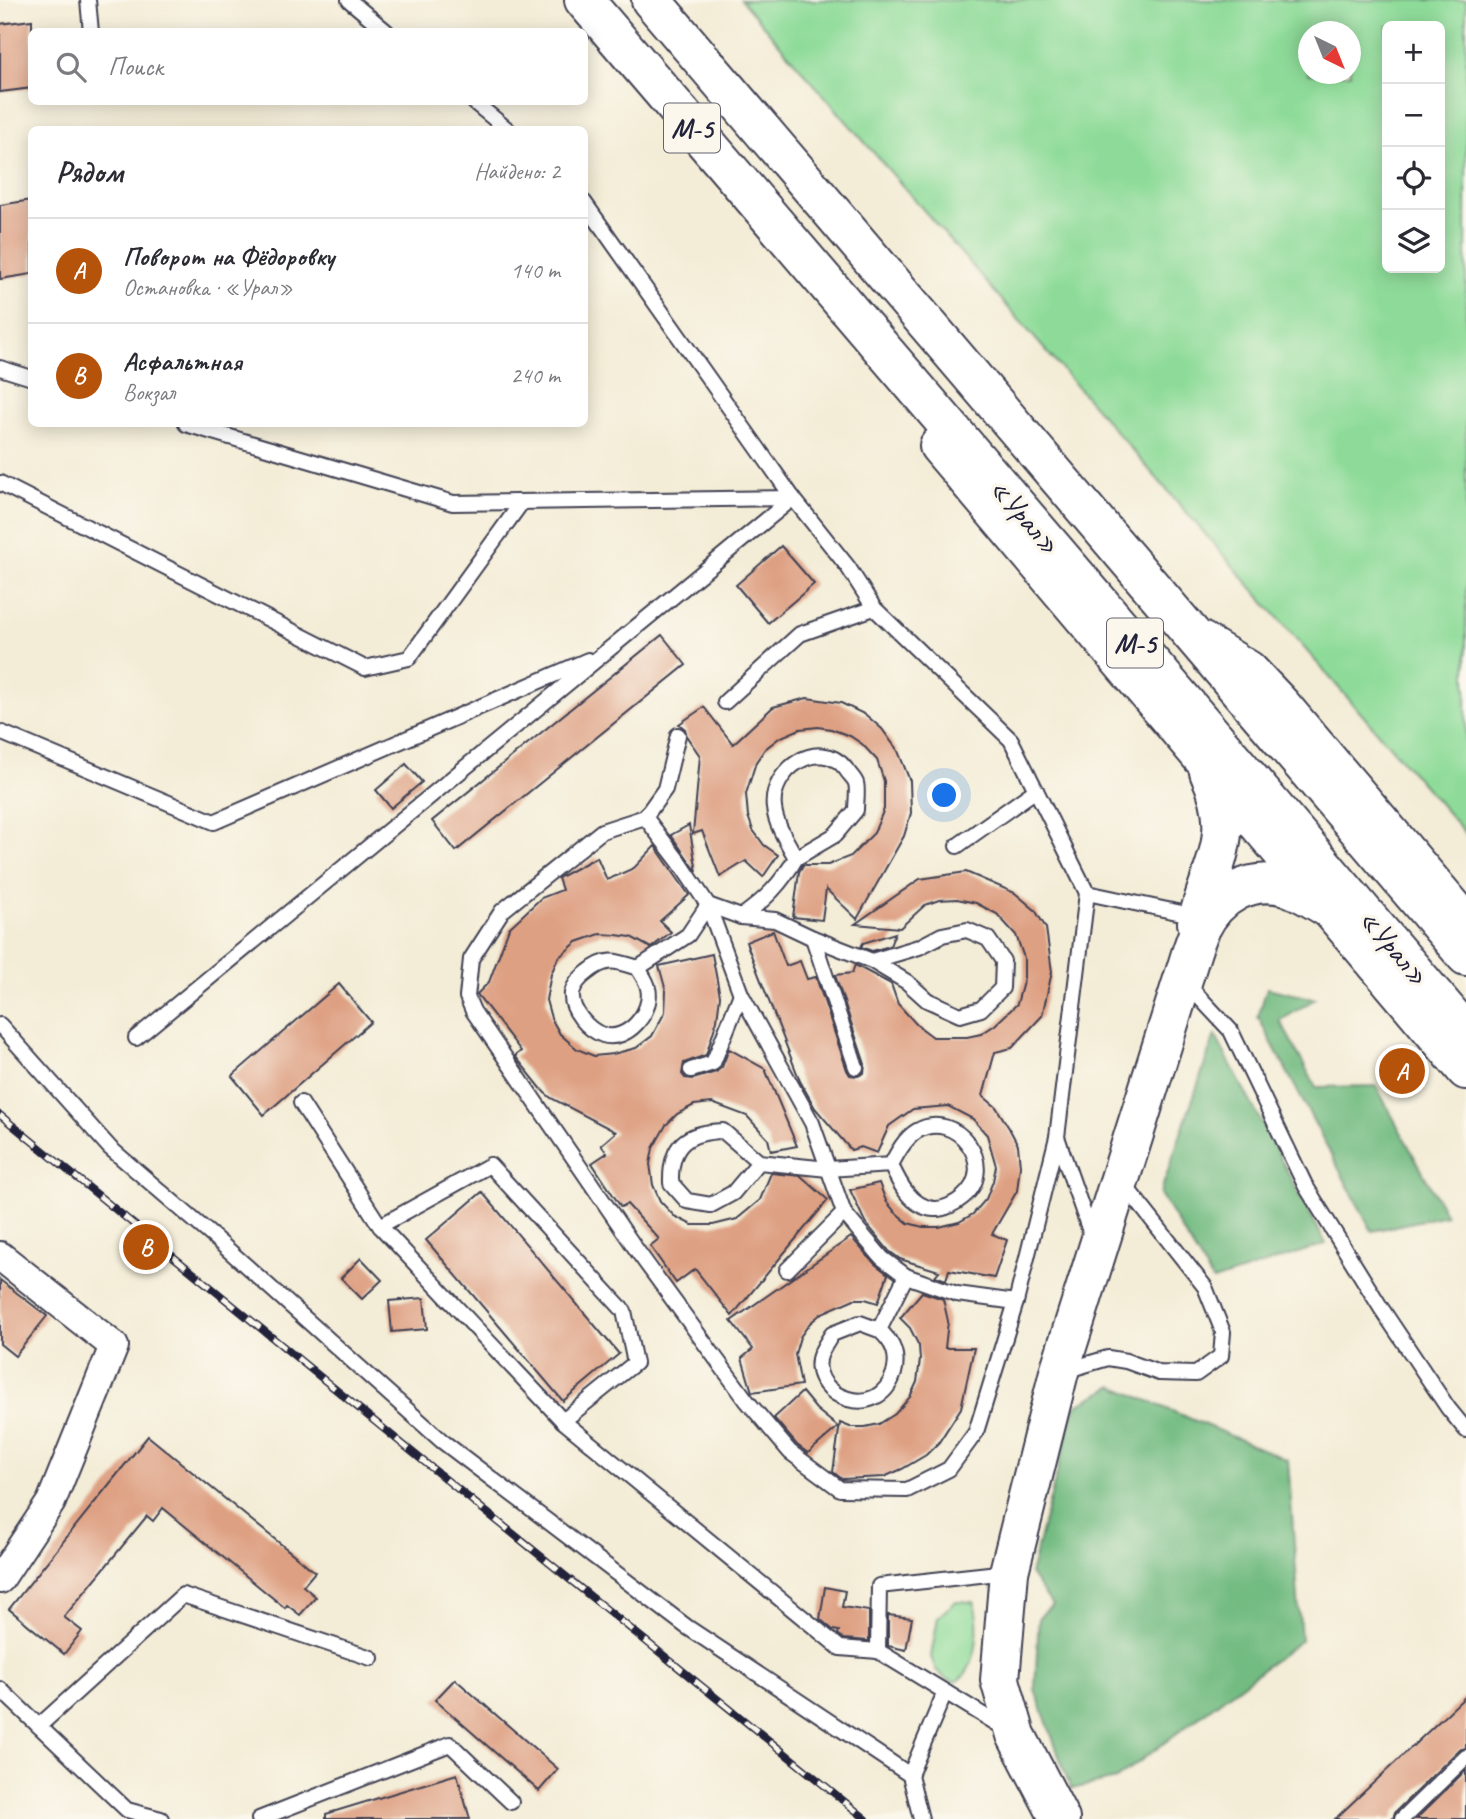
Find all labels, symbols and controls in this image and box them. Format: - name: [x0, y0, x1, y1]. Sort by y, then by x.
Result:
- north arrow: [1298, 21, 1361, 84]
- map controls: [1382, 21, 1445, 273]
- button: +: [1382, 21, 1445, 84]
- search box: [28, 28, 588, 105]
- icon: search: [52, 48, 90, 86]
- text: Поиск: [108, 50, 163, 83]
- button: −: [1382, 84, 1445, 147]
- road number: М-5: [664, 104, 720, 152]
- button: locate: [1382, 147, 1445, 210]
- text: Рядом: [56, 153, 123, 191]
- text: Найдено: 2: [474, 157, 560, 186]
- button: layers: [1382, 210, 1445, 273]
- text: Поворот на Фёдоровку: [123, 240, 334, 273]
- text: A: [73, 256, 85, 285]
- text: 140 m: [511, 256, 560, 285]
- text: Остановка · «Урал»: [123, 273, 293, 302]
- text: Асфальтная: [123, 345, 242, 378]
- text: B: [73, 361, 85, 390]
- text: 240 m: [511, 361, 560, 390]
- text: Вокзал: [123, 378, 175, 407]
- street label: «Урал»: [981, 470, 1069, 562]
- road number: М-5: [1107, 618, 1163, 668]
- your location: [927, 778, 961, 812]
- street label: «Урал»: [1351, 901, 1437, 993]
- pin: A: [1379, 1045, 1425, 1097]
- pin: B: [123, 1221, 169, 1273]

